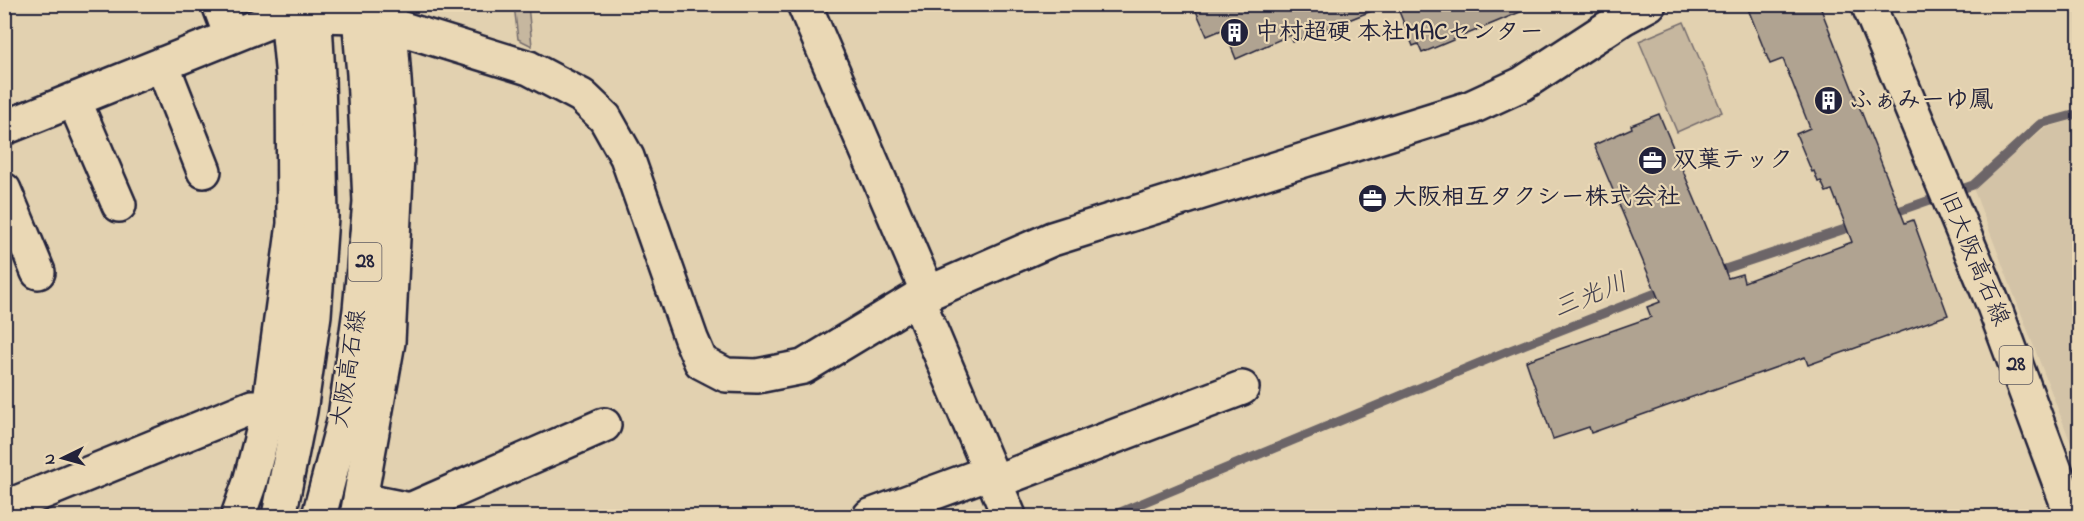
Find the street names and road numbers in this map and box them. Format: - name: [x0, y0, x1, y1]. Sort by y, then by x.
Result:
- street label: 旧大阪高石線: [1929, 186, 2017, 332]
- road number: 28: [348, 243, 382, 281]
- street label: 大阪高石線: [323, 307, 377, 431]
- road number: 28: [2000, 346, 2032, 384]

